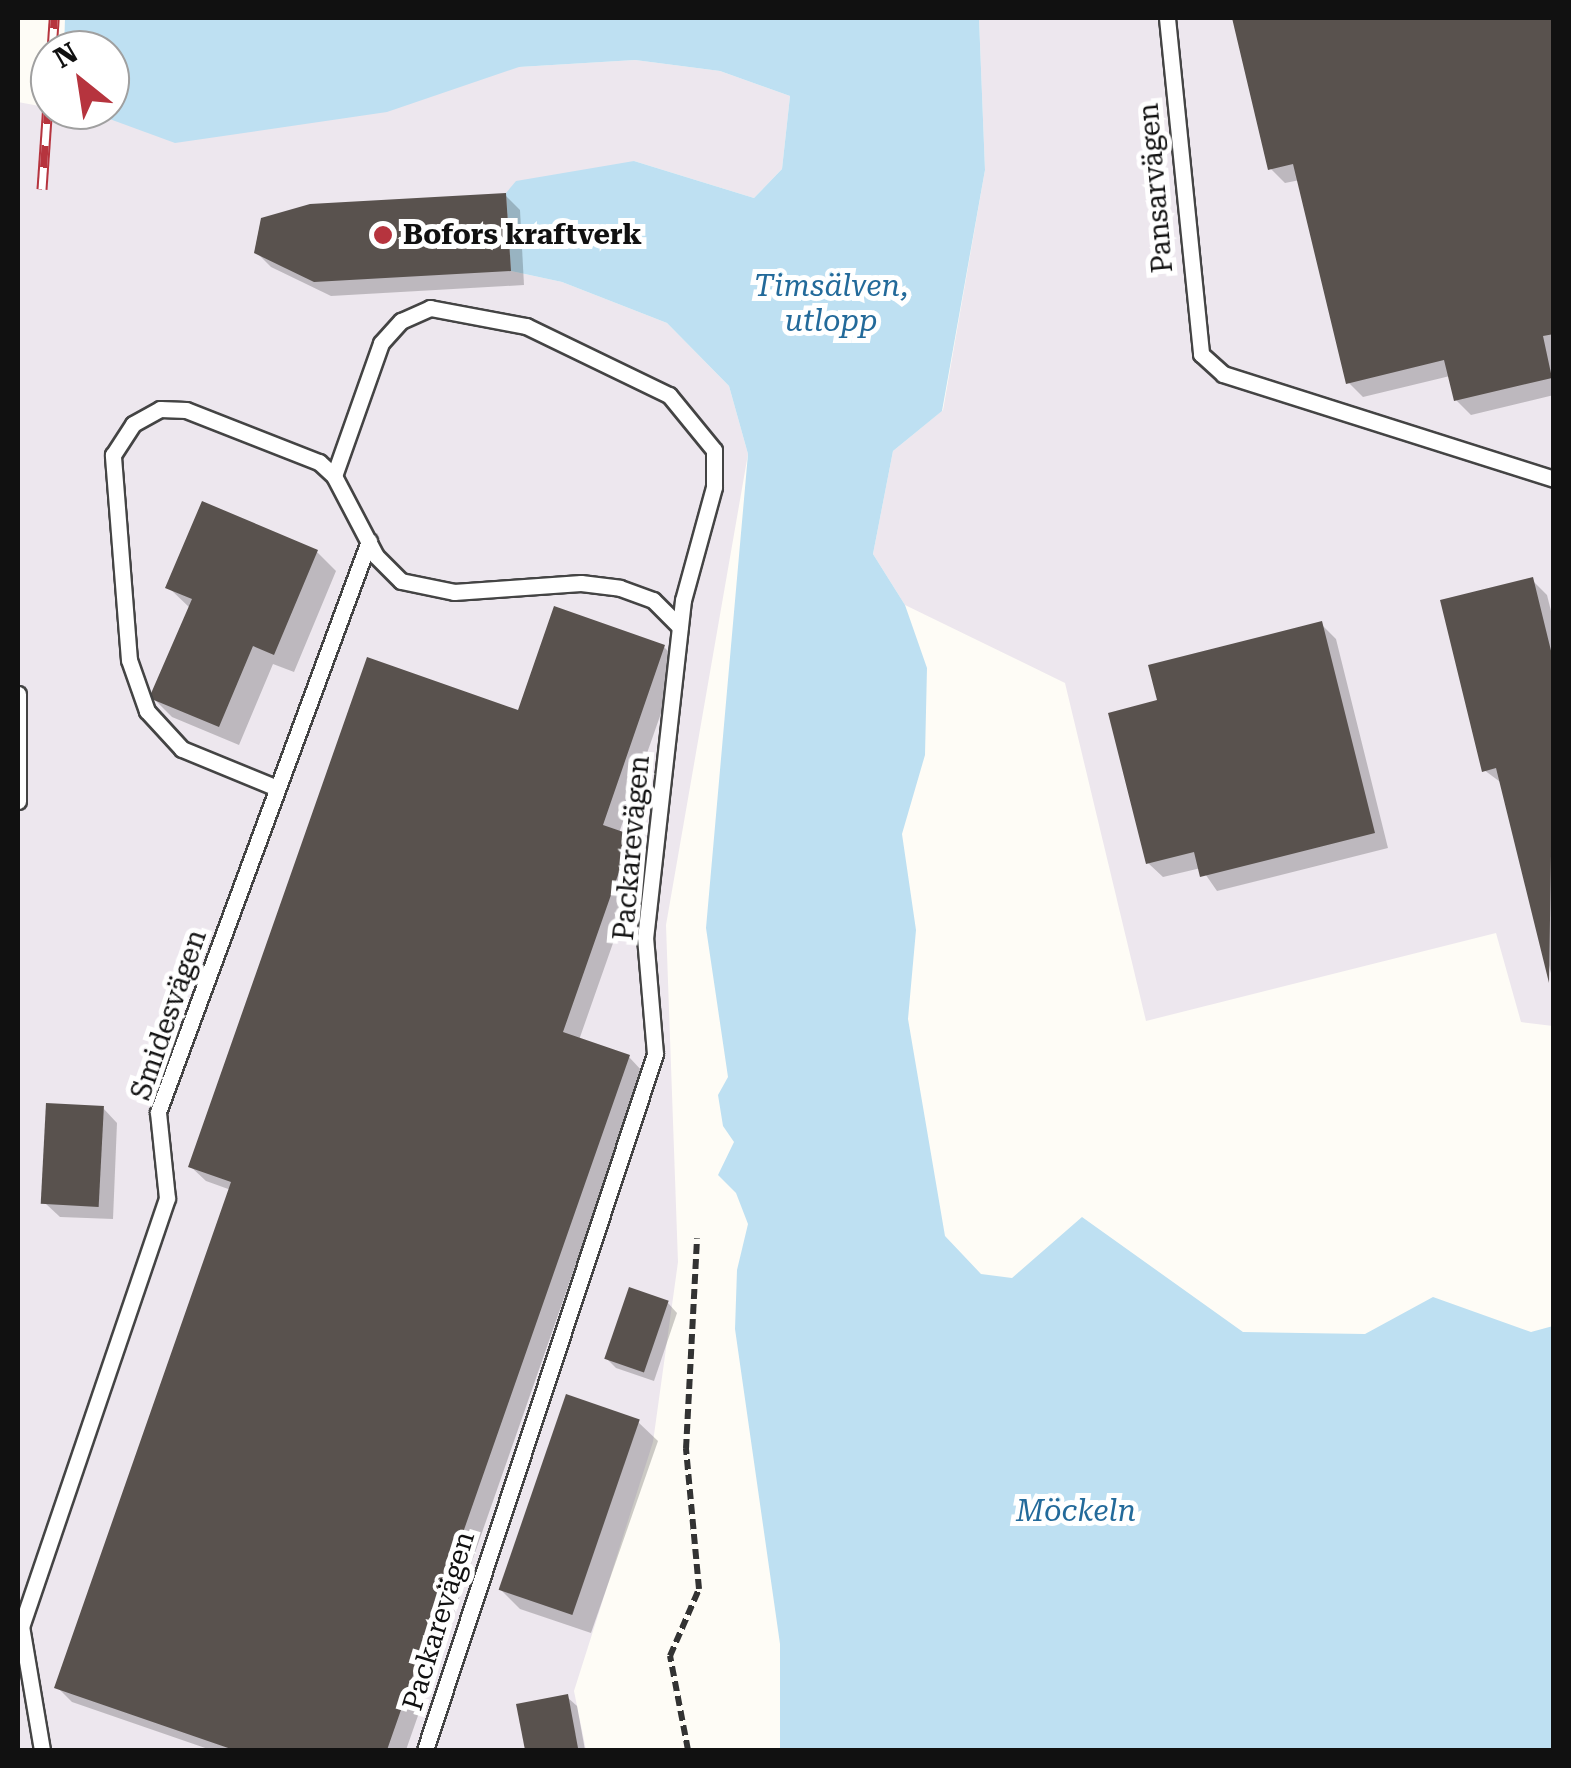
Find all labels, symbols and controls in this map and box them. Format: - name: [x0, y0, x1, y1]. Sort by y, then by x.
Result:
- north arrow: [30, 30, 130, 130]
- text: N: [48, 36, 83, 75]
- street label: Pansarvägen: [1132, 102, 1180, 274]
- place label: Bofors kraftverk: [403, 218, 642, 252]
- marker: Bofors kraftverk: [372, 224, 394, 246]
- water label: Timsälven, utlopp: [754, 268, 908, 338]
- street label: Packarevägen: [607, 754, 657, 942]
- street label: Smidesvägen: [124, 926, 214, 1104]
- water label: Möckeln: [1016, 1493, 1136, 1529]
- street label: Packarevägen: [396, 1527, 482, 1715]

